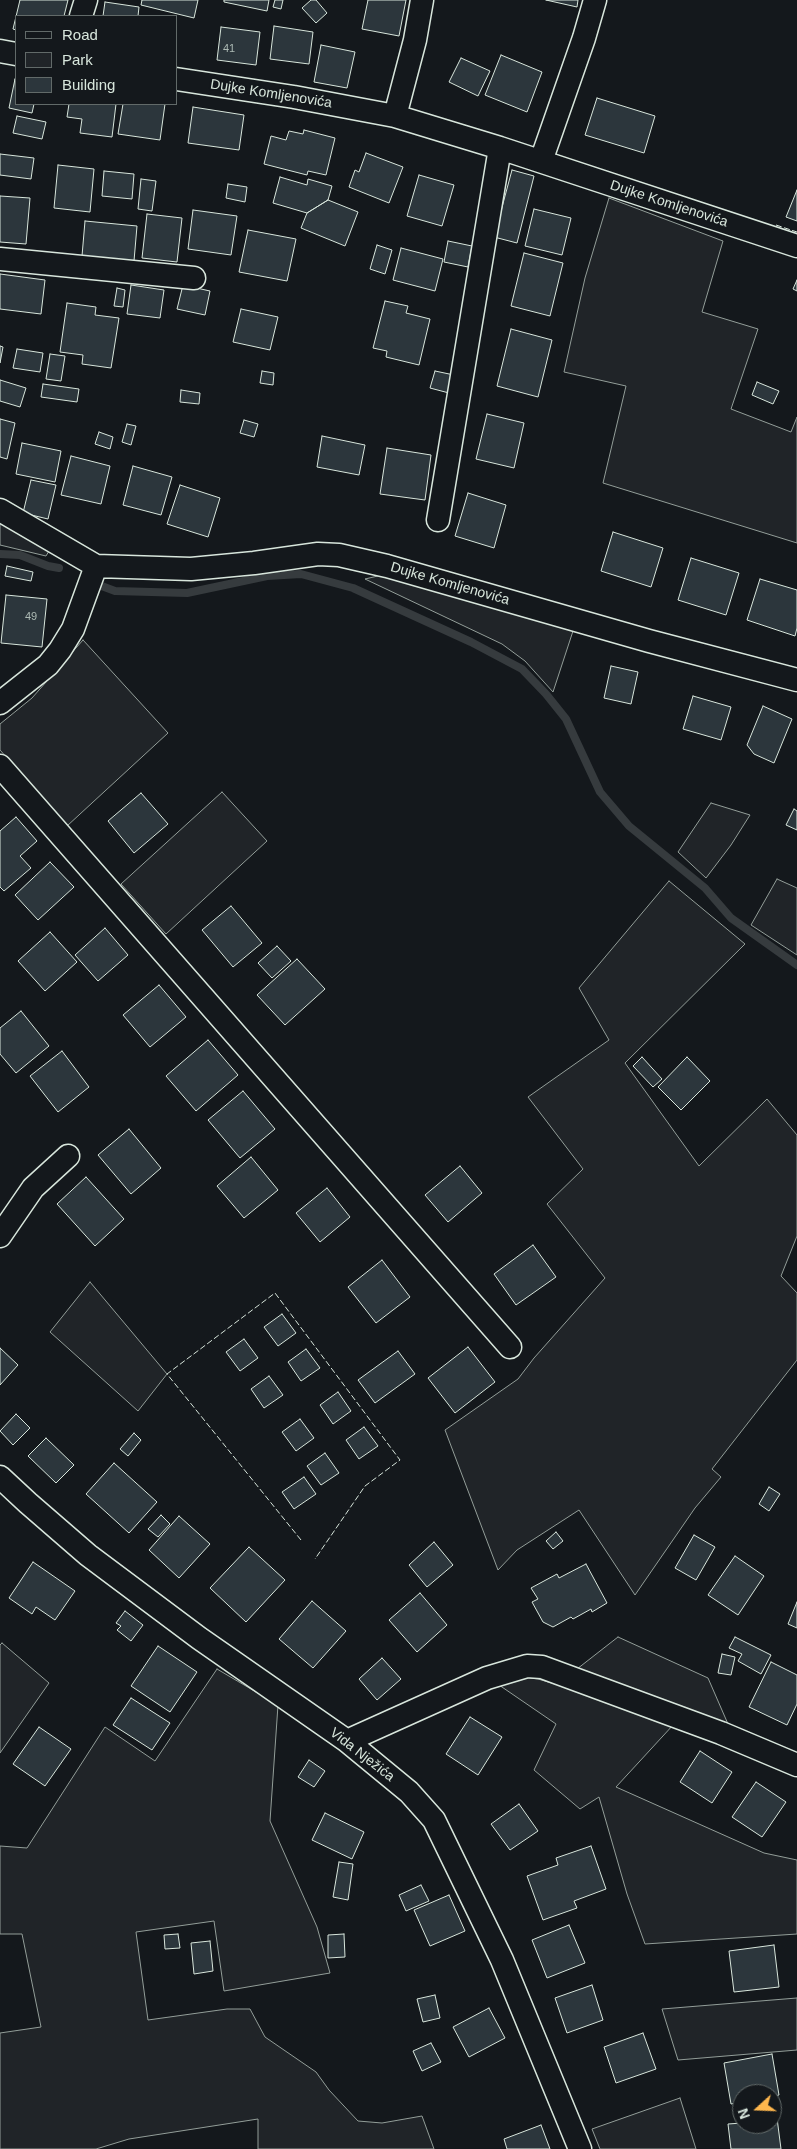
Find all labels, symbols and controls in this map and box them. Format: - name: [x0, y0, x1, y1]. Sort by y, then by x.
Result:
- legend: [15, 15, 178, 105]
- text: Road: [62, 26, 98, 43]
- house number: 41: [223, 42, 235, 56]
- text: Park: [62, 51, 93, 68]
- text: Building: [62, 76, 115, 93]
- street label: Dujke Komljenovića: [209, 76, 333, 112]
- street label: Dujke Komljenovića: [608, 177, 730, 231]
- street label: Dujke Komljenovića: [389, 559, 511, 609]
- house number: 49: [25, 610, 37, 624]
- street label: Vida Nježića: [326, 1725, 398, 1785]
- north arrow: [732, 2084, 782, 2134]
- text: N: [735, 2106, 753, 2121]

